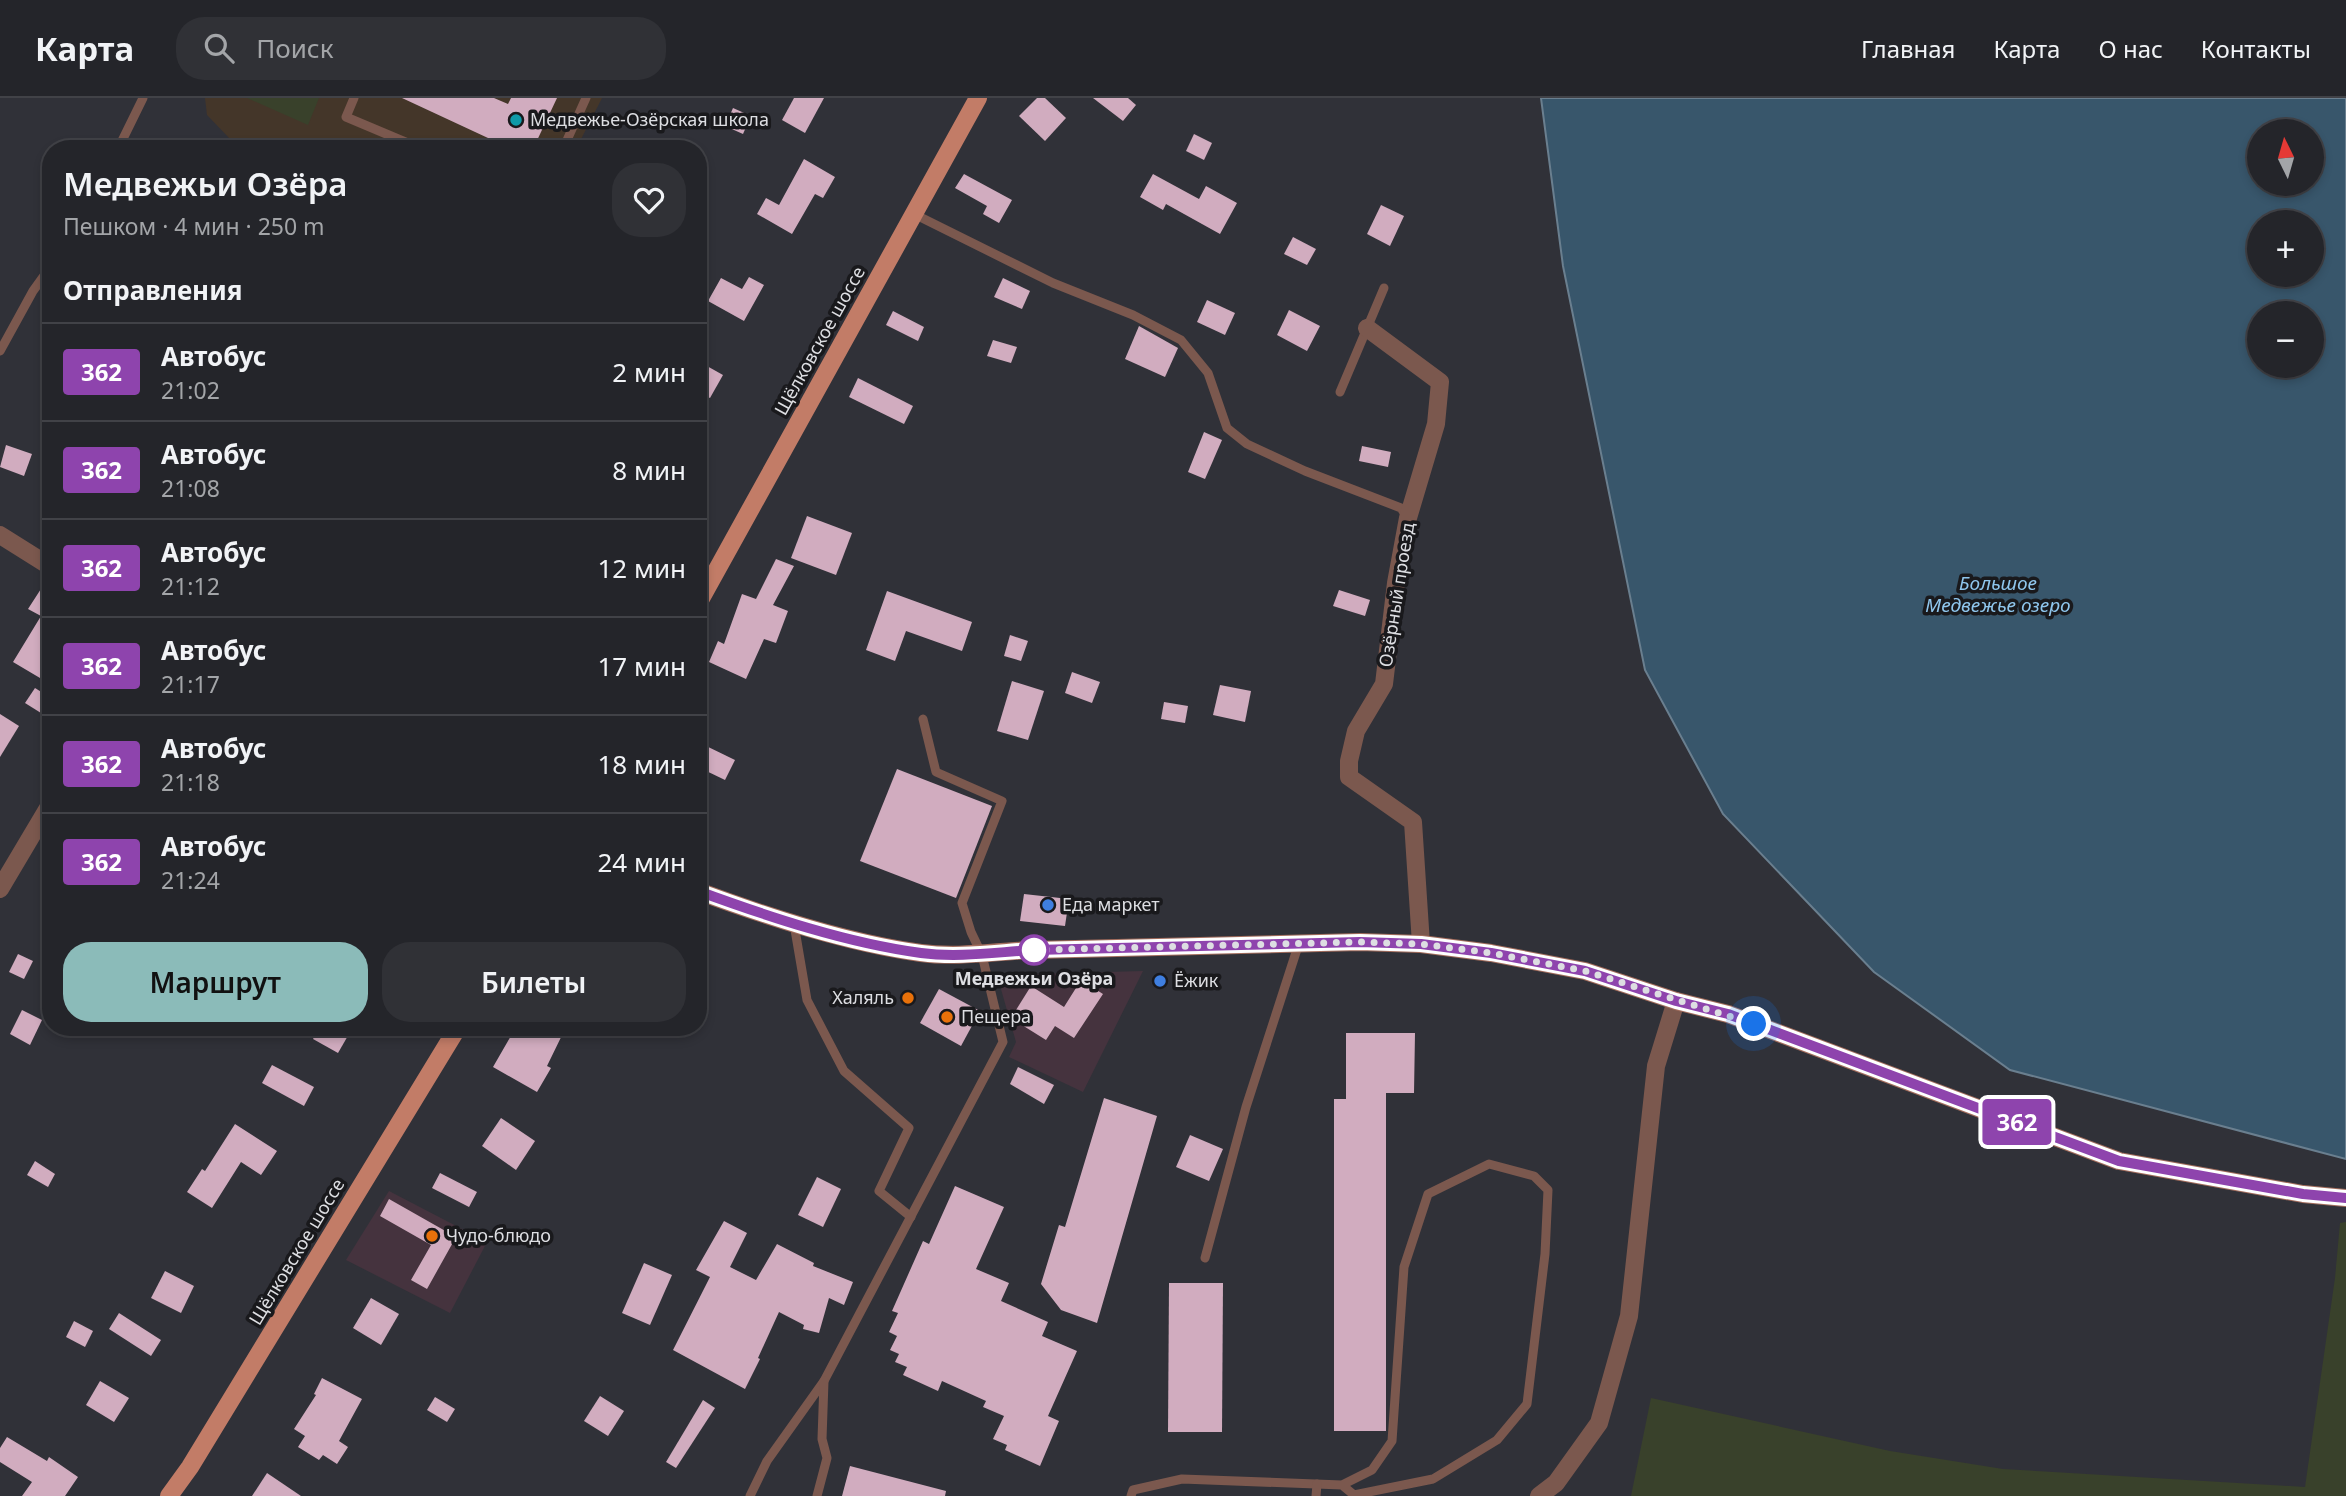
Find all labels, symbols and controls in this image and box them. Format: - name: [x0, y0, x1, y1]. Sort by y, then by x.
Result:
- search box: [176, 17, 666, 80]
- text: Карта: [35, 26, 134, 71]
- icon: search: [200, 29, 238, 67]
- text: Поиск: [256, 30, 333, 66]
- text: Главная: [1861, 32, 1955, 65]
- text: Карта: [1993, 32, 2060, 65]
- text: О нас: [2098, 32, 2163, 65]
- text: Контакты: [2201, 32, 2311, 65]
- place label: Медвежье-Озёрская школа: [530, 107, 769, 131]
- marker: Медвежье-Озёрская школа: [508, 112, 524, 128]
- north arrow: [2247, 119, 2324, 196]
- map controls: [2247, 119, 2324, 378]
- text: Медвежьи Озёра: [63, 161, 348, 206]
- button: heart: [612, 163, 686, 237]
- text: Пешком · 4 мин · 250 m: [63, 210, 325, 242]
- button: +: [2247, 210, 2324, 287]
- street label: Щёлковское шоссе: [768, 262, 870, 419]
- text: Отправления: [63, 272, 242, 308]
- button: −: [2247, 301, 2324, 378]
- text: Автобус: [161, 338, 266, 374]
- text: 2 мин: [612, 354, 686, 390]
- text: 362: [81, 355, 122, 388]
- text: 21:02: [161, 374, 220, 406]
- text: Автобус: [161, 436, 266, 472]
- text: 8 мин: [612, 452, 686, 488]
- text: 362: [81, 453, 122, 486]
- text: 21:08: [161, 472, 220, 504]
- street label: Озёрный проезд: [1373, 521, 1419, 669]
- text: Автобус: [161, 534, 266, 570]
- text: 12 мин: [597, 550, 686, 586]
- text: 362: [81, 551, 122, 584]
- text: 21:12: [161, 570, 220, 602]
- water label: Большое Медвежье озеро: [1925, 570, 2071, 618]
- text: Автобус: [161, 632, 266, 668]
- text: 17 мин: [597, 648, 686, 684]
- text: 362: [81, 649, 122, 682]
- text: 21:17: [161, 668, 220, 700]
- text: Автобус: [161, 730, 266, 766]
- text: 18 мин: [597, 746, 686, 782]
- text: 362: [81, 747, 122, 780]
- text: 21:18: [161, 766, 220, 798]
- text: Автобус: [161, 828, 266, 864]
- text: 24 мин: [597, 844, 686, 880]
- text: 362: [81, 845, 122, 878]
- text: 21:24: [161, 864, 220, 896]
- place label: Еда маркет: [1062, 892, 1160, 916]
- marker: Еда маркет: [1040, 897, 1056, 913]
- marker: Медвежьи Озёра: [1019, 935, 1049, 965]
- button: Маршрут: [63, 942, 368, 1022]
- button: Билеты: [382, 942, 686, 1022]
- place label: Медвежьи Озёра: [955, 966, 1113, 990]
- place label: Ёжик: [1174, 968, 1219, 992]
- marker: Ёжик: [1152, 973, 1168, 989]
- place label: Халяль: [832, 985, 894, 1009]
- marker: Халяль: [900, 990, 916, 1006]
- place label: Пещера: [961, 1004, 1031, 1028]
- your location: [1736, 1006, 1771, 1041]
- marker: Пещера: [939, 1009, 955, 1025]
- line badge: 362: [1977, 1099, 2057, 1145]
- text: 362: [1996, 1105, 2038, 1138]
- street label: Щёлковское шоссе: [243, 1174, 349, 1329]
- place label: Чудо-блюдо: [446, 1223, 551, 1247]
- marker: Чудо-блюдо: [424, 1228, 440, 1244]

